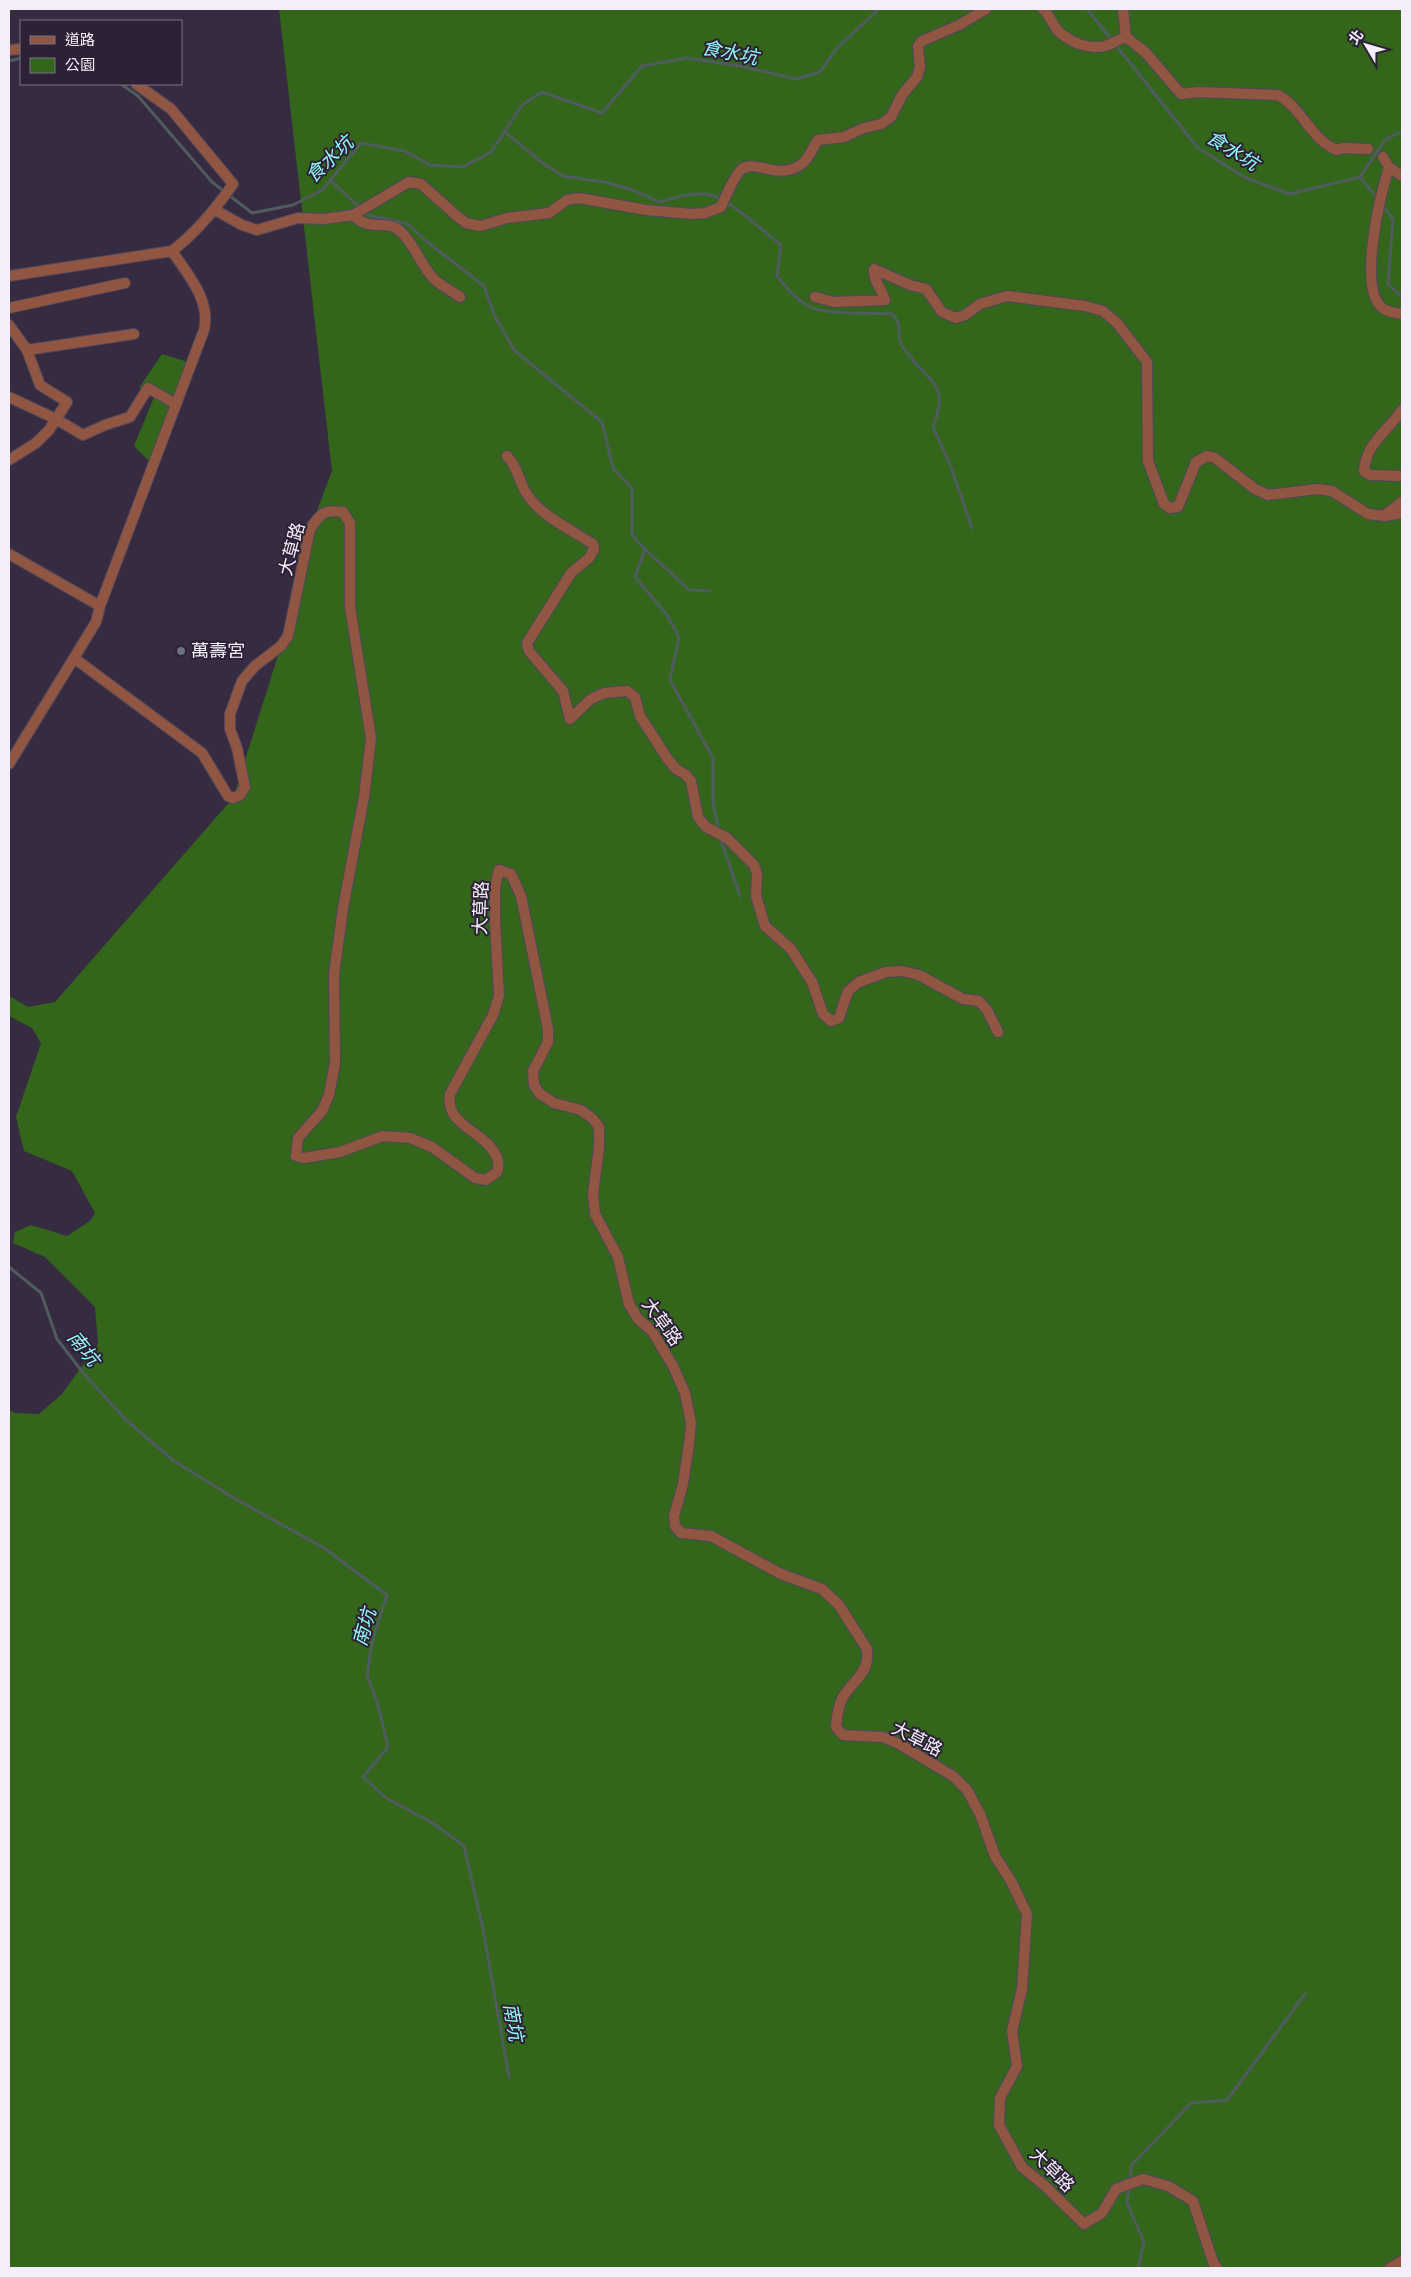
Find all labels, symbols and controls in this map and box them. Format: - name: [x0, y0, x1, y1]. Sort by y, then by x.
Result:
- legend: [20, 20, 182, 85]
- north arrow: [1341, 20, 1391, 70]
- text: 北: [1345, 27, 1366, 47]
- text: 道路: [65, 31, 95, 48]
- water label: 食水坑: [700, 37, 763, 69]
- text: 公園: [65, 56, 95, 73]
- water label: 食水坑: [1203, 126, 1265, 176]
- water label: 食水坑: [302, 130, 359, 187]
- street label: 大草路: [275, 520, 309, 578]
- place label: 萬壽宮: [191, 641, 245, 661]
- marker: 萬壽宮: [175, 645, 187, 657]
- street label: 大草路: [470, 881, 492, 935]
- street label: 大草路: [638, 1294, 686, 1350]
- water label: 南坑: [63, 1327, 106, 1372]
- water label: 南坑: [349, 1603, 381, 1648]
- street label: 大草路: [888, 1718, 946, 1760]
- water label: 南坑: [500, 2002, 528, 2046]
- street label: 大草路: [1026, 2144, 1078, 2196]

